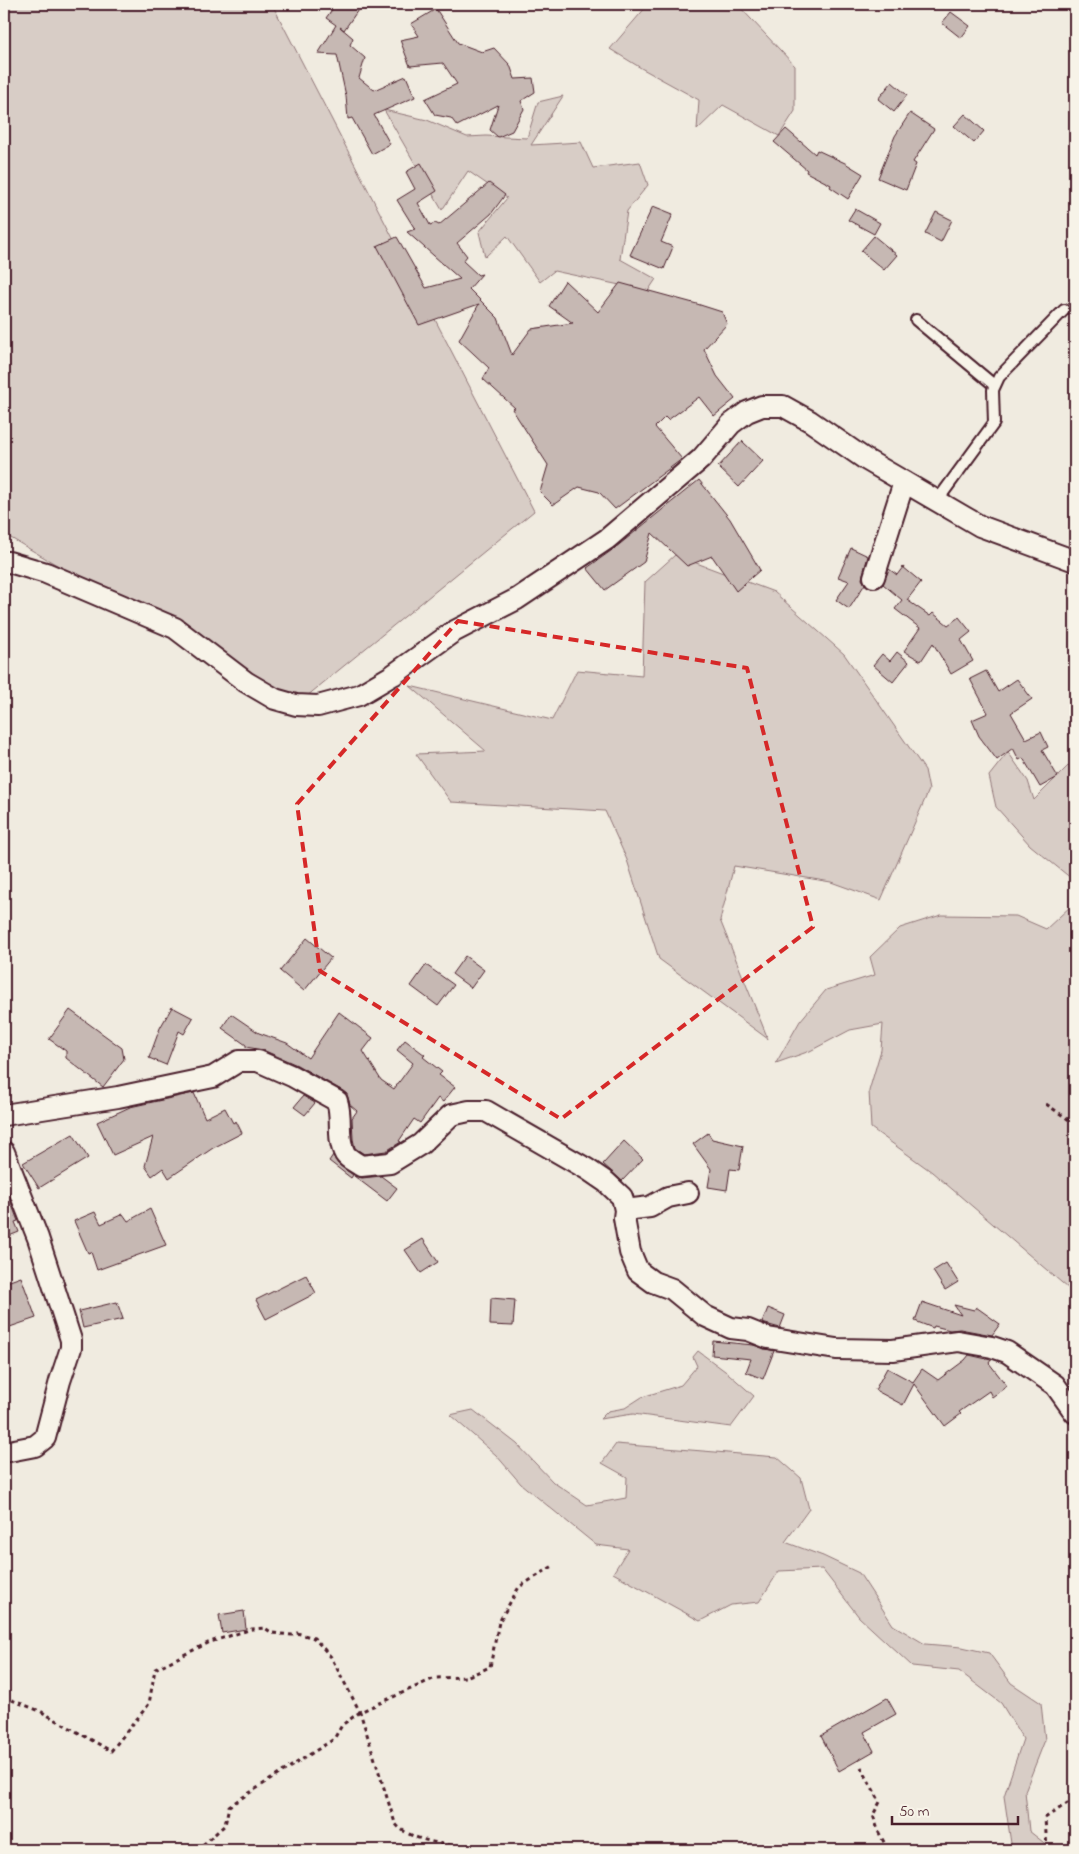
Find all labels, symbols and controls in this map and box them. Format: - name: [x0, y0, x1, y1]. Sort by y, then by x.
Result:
- scale bar: [892, 1794, 1018, 1826]
- text: 50 m: [899, 1801, 930, 1823]

